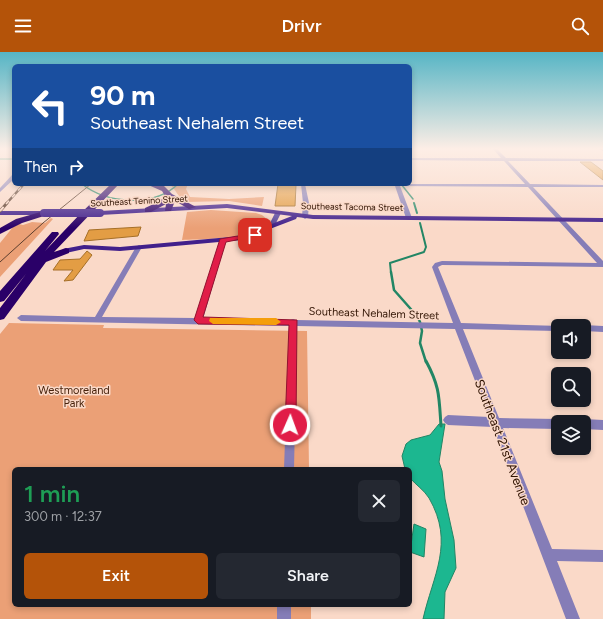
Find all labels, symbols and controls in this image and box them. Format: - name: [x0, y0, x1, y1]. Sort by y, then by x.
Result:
- icon: menu: [12, 15, 34, 37]
- text: Drivr: [282, 15, 321, 37]
- icon: search: [569, 15, 591, 37]
- text: 90 m: [90, 78, 155, 112]
- icon: left: [24, 80, 76, 132]
- text: Southeast Nehalem Street: [90, 112, 304, 134]
- icon: right: [65, 156, 87, 178]
- text: Then: [24, 158, 57, 176]
- street label: Southeast Tenino Street: [90, 192, 189, 209]
- street label: Southeast Tacoma Street: [301, 200, 404, 213]
- pin: [238, 218, 272, 252]
- icon: arrive: [244, 224, 266, 246]
- street label: Southeast Nehalem Street: [308, 305, 440, 322]
- map controls: [551, 319, 591, 455]
- button: sound: [551, 319, 591, 359]
- button: search: [551, 367, 591, 407]
- street label: Southeast 21st Avenue: [472, 377, 533, 507]
- park label: Westmoreland Park: [38, 384, 110, 410]
- position arrow: [269, 404, 311, 446]
- button: layers: [551, 415, 591, 455]
- text: 1 min: [24, 479, 80, 508]
- button: close: [358, 480, 400, 522]
- text: 300 m · 12:37: [24, 509, 102, 524]
- button: Exit: [24, 553, 208, 599]
- button: Share: [216, 553, 400, 599]

